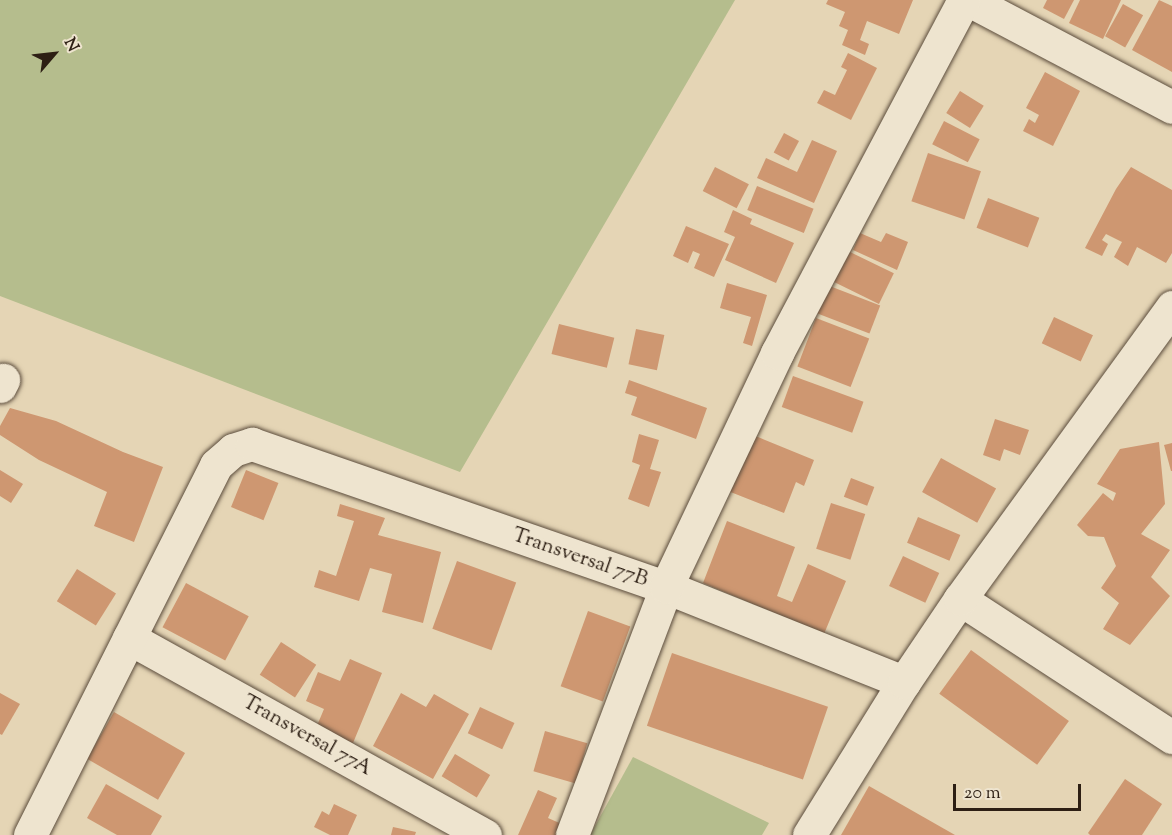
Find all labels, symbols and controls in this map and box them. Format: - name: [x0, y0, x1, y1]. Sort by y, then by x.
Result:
- north arrow: [24, 24, 84, 84]
- text: N: [57, 34, 83, 56]
- street label: Transversal 77B: [509, 523, 651, 593]
- street label: Transversal 77A: [238, 690, 376, 782]
- scale bar: [956, 772, 1084, 810]
- text: 20 m: [964, 781, 1001, 807]

